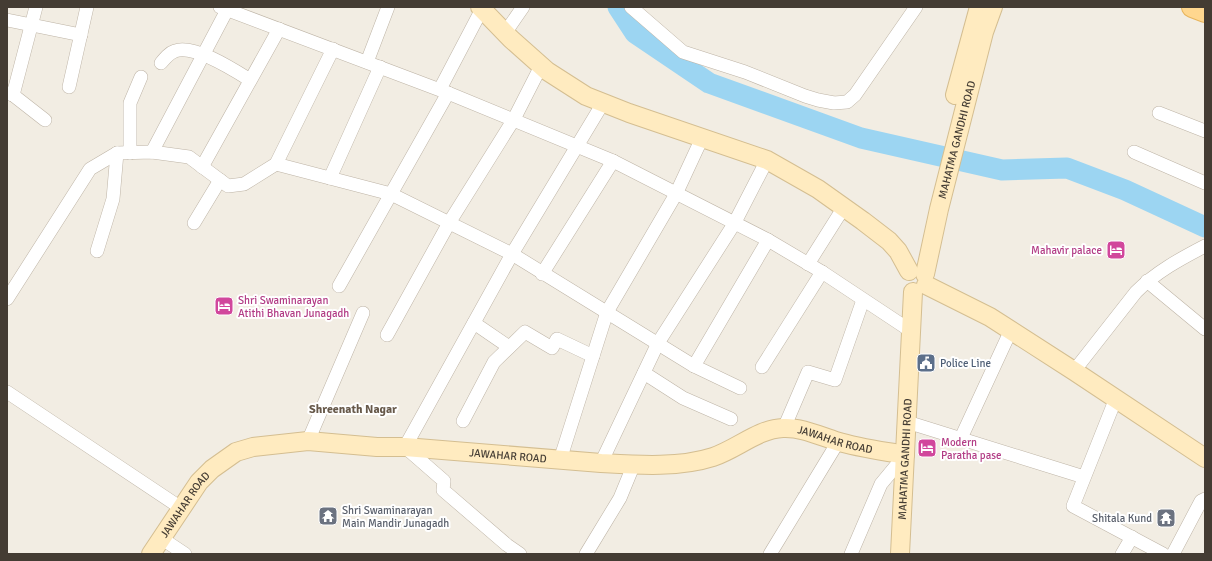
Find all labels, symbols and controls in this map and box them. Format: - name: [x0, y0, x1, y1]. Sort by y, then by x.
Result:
- street label: MAHATMA GANDHI ROAD: [936, 79, 978, 200]
- hotel icon: Mahavir palace: [1105, 239, 1127, 261]
- place label: Mahavir palace: [1031, 244, 1102, 257]
- place label: Shri Swaminarayan Atithi Bhavan Junagadh: [238, 294, 349, 320]
- hotel icon: Shri Swaminarayan Atithi Bhavan Junagadh: [213, 295, 235, 317]
- public building icon: Police Line: [915, 352, 937, 374]
- place label: Police Line: [940, 357, 991, 370]
- street label: MAHATMA GANDHI ROAD: [896, 398, 915, 520]
- district label: Shreenath Nagar: [309, 402, 397, 417]
- street label: JAWAHAR ROAD: [796, 423, 874, 456]
- place label: Modern Paratha pase: [941, 436, 1002, 462]
- hotel icon: Modern Paratha pase: [916, 437, 938, 459]
- street label: JAWAHAR ROAD: [469, 446, 547, 466]
- street label: JAWAHAR ROAD: [158, 469, 213, 540]
- place label: Shri Swaminarayan Main Mandir Junagadh: [342, 504, 449, 530]
- temple icon: Shri Swaminarayan Main Mandir Junagadh: [317, 505, 339, 527]
- temple icon: Shitala Kund: [1155, 507, 1177, 529]
- place label: Shitala Kund: [1092, 512, 1152, 525]

